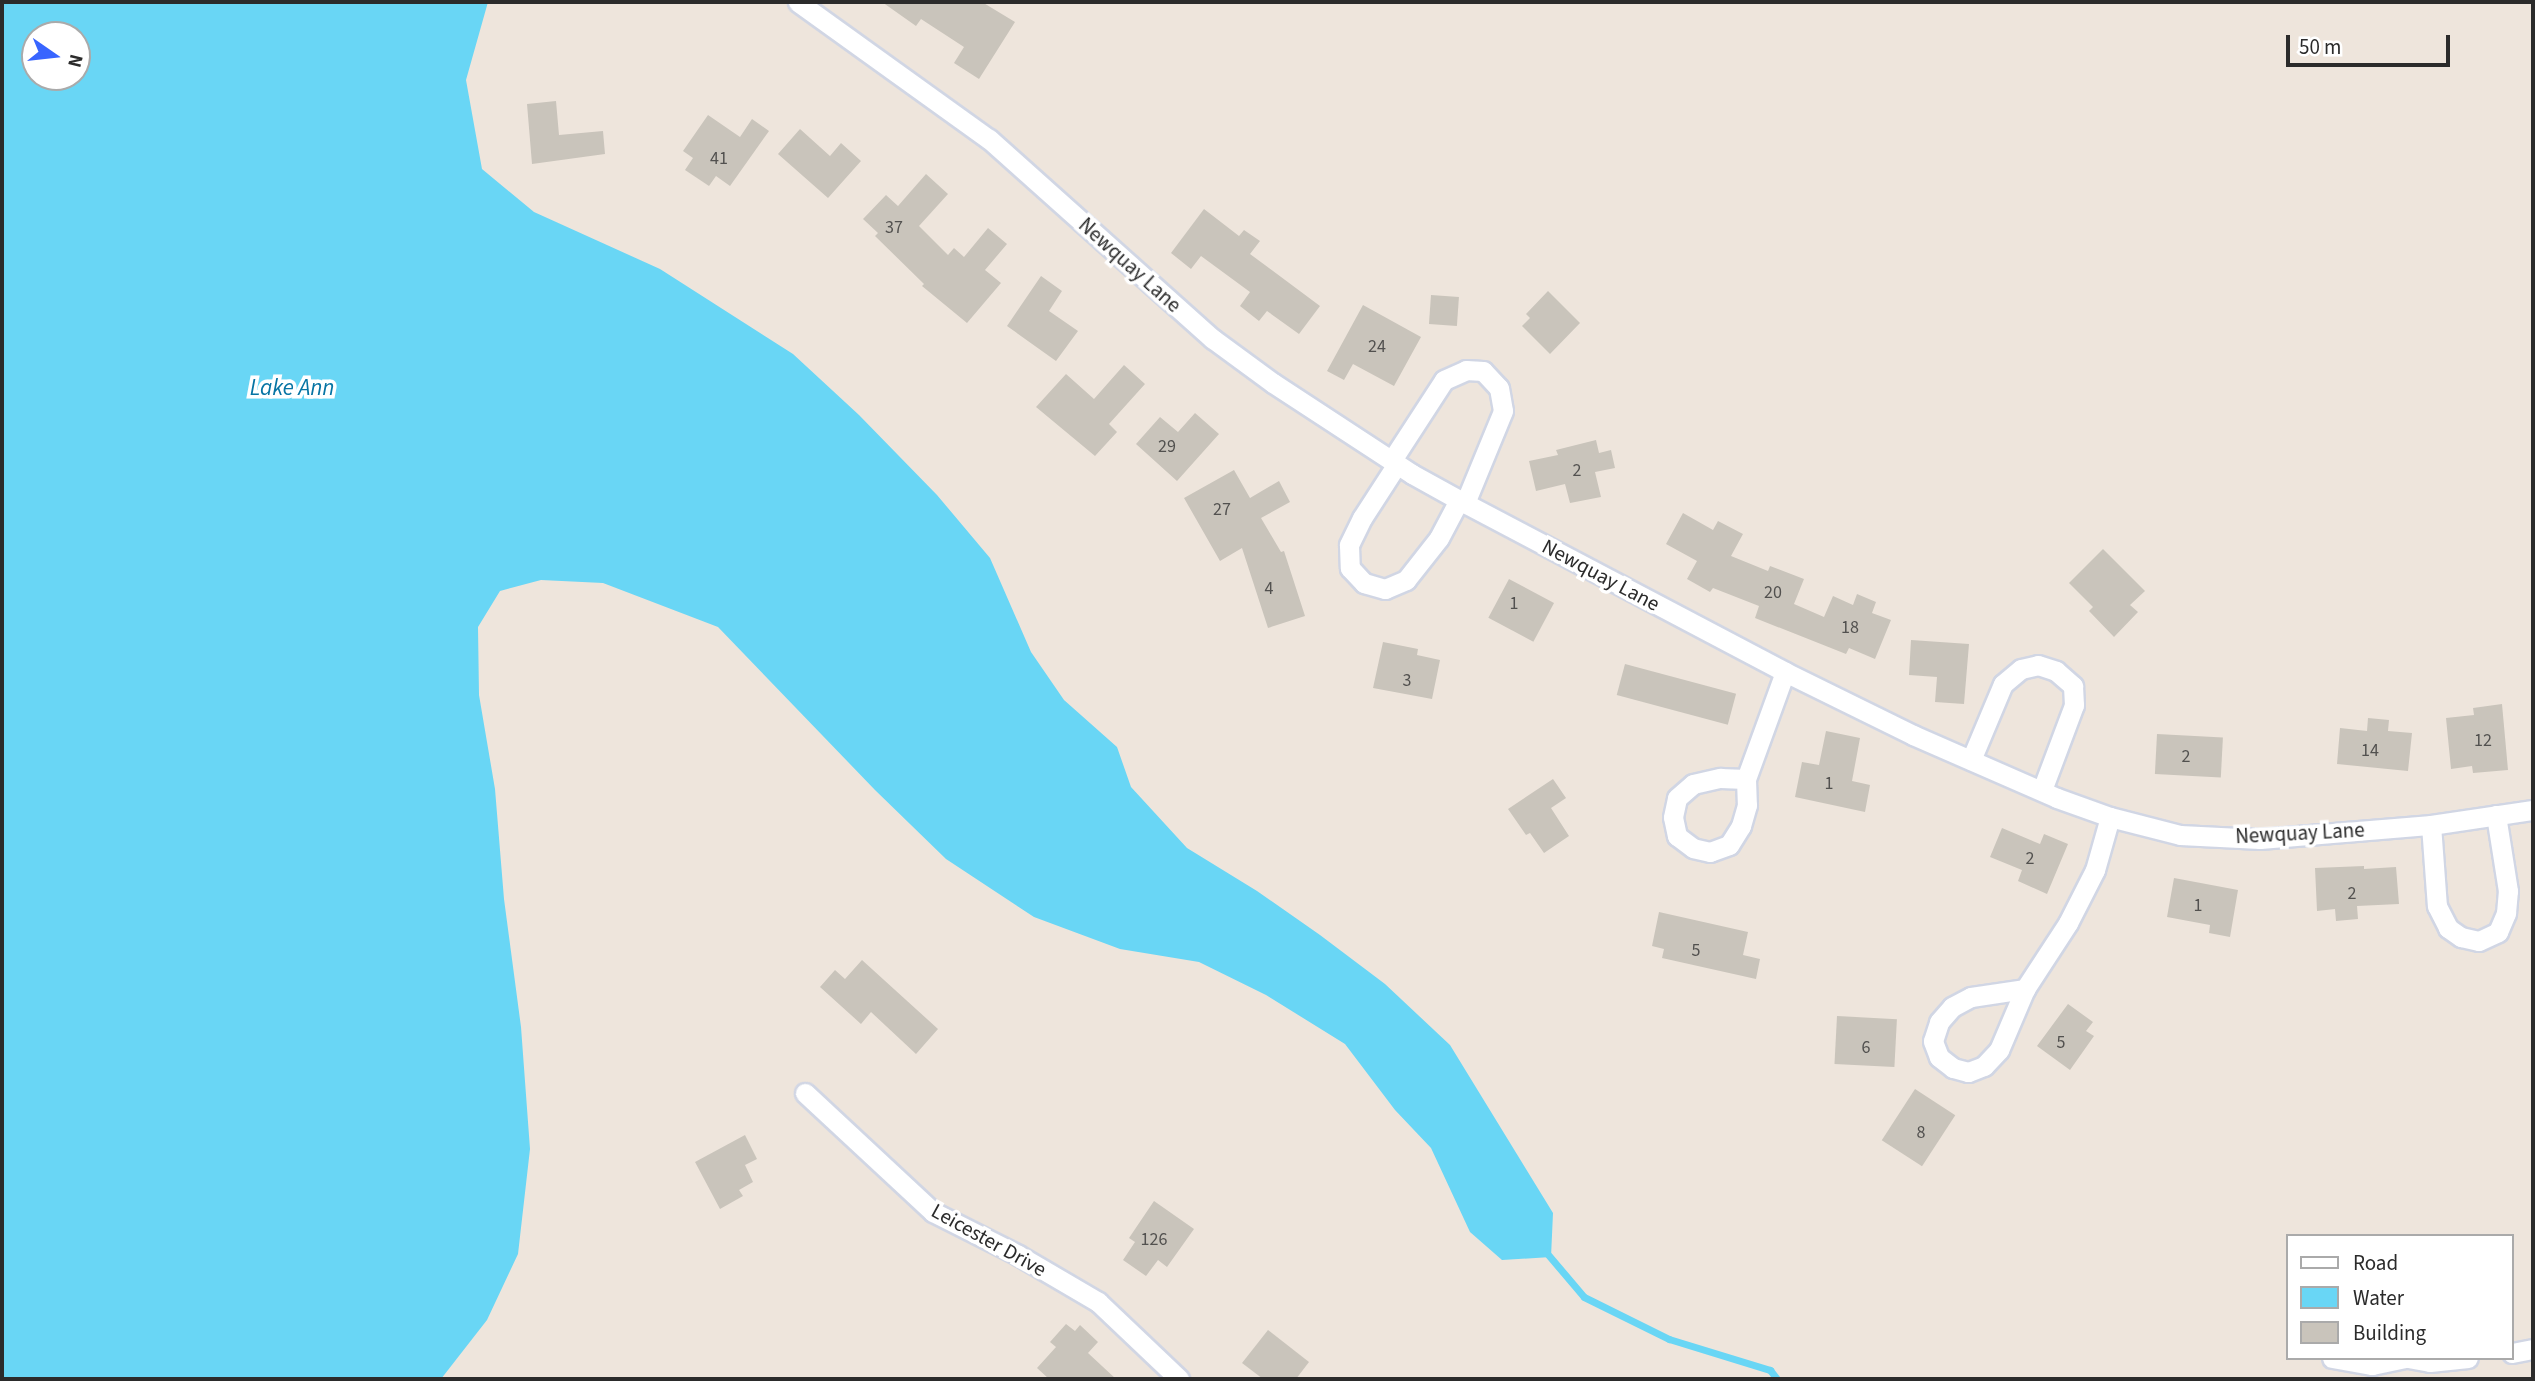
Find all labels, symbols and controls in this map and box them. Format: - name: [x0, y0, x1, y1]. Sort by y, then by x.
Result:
- north arrow: [21, 21, 91, 91]
- scale bar: [2290, 21, 2454, 65]
- text: 50 m: [2299, 32, 2341, 62]
- text: N: [60, 51, 90, 70]
- house number: 41: [710, 148, 728, 170]
- street label: Newquay Lane: [1073, 212, 1187, 318]
- house number: 37: [885, 217, 903, 239]
- house number: 24: [1368, 336, 1386, 358]
- water label: Lake Ann: [250, 374, 334, 402]
- house number: 29: [1158, 436, 1176, 458]
- house number: 2: [1573, 460, 1581, 482]
- house number: 27: [1213, 499, 1231, 521]
- street label: Newquay Lane: [1538, 533, 1664, 617]
- house number: 4: [1265, 578, 1273, 600]
- house number: 20: [1764, 582, 1782, 604]
- house number: 1: [1510, 593, 1518, 615]
- house number: 18: [1841, 617, 1859, 639]
- house number: 3: [1403, 670, 1411, 692]
- house number: 12: [2474, 730, 2492, 752]
- house number: 14: [2361, 740, 2379, 762]
- house number: 2: [2182, 746, 2190, 768]
- house number: 1: [1825, 773, 1833, 795]
- street label: Newquay Lane: [2235, 817, 2365, 849]
- house number: 2: [2026, 848, 2034, 870]
- house number: 2: [2348, 883, 2356, 905]
- house number: 1: [2194, 895, 2202, 917]
- house number: 5: [1692, 940, 1700, 962]
- house number: 5: [2057, 1032, 2065, 1054]
- house number: 6: [1862, 1037, 1870, 1059]
- house number: 8: [1917, 1122, 1925, 1144]
- street label: Leicester Drive: [927, 1198, 1051, 1282]
- house number: 126: [1141, 1229, 1167, 1251]
- legend: [2286, 1234, 2514, 1360]
- text: Road: [2353, 1248, 2398, 1278]
- text: Water: [2353, 1283, 2404, 1313]
- text: Building: [2353, 1318, 2426, 1348]

